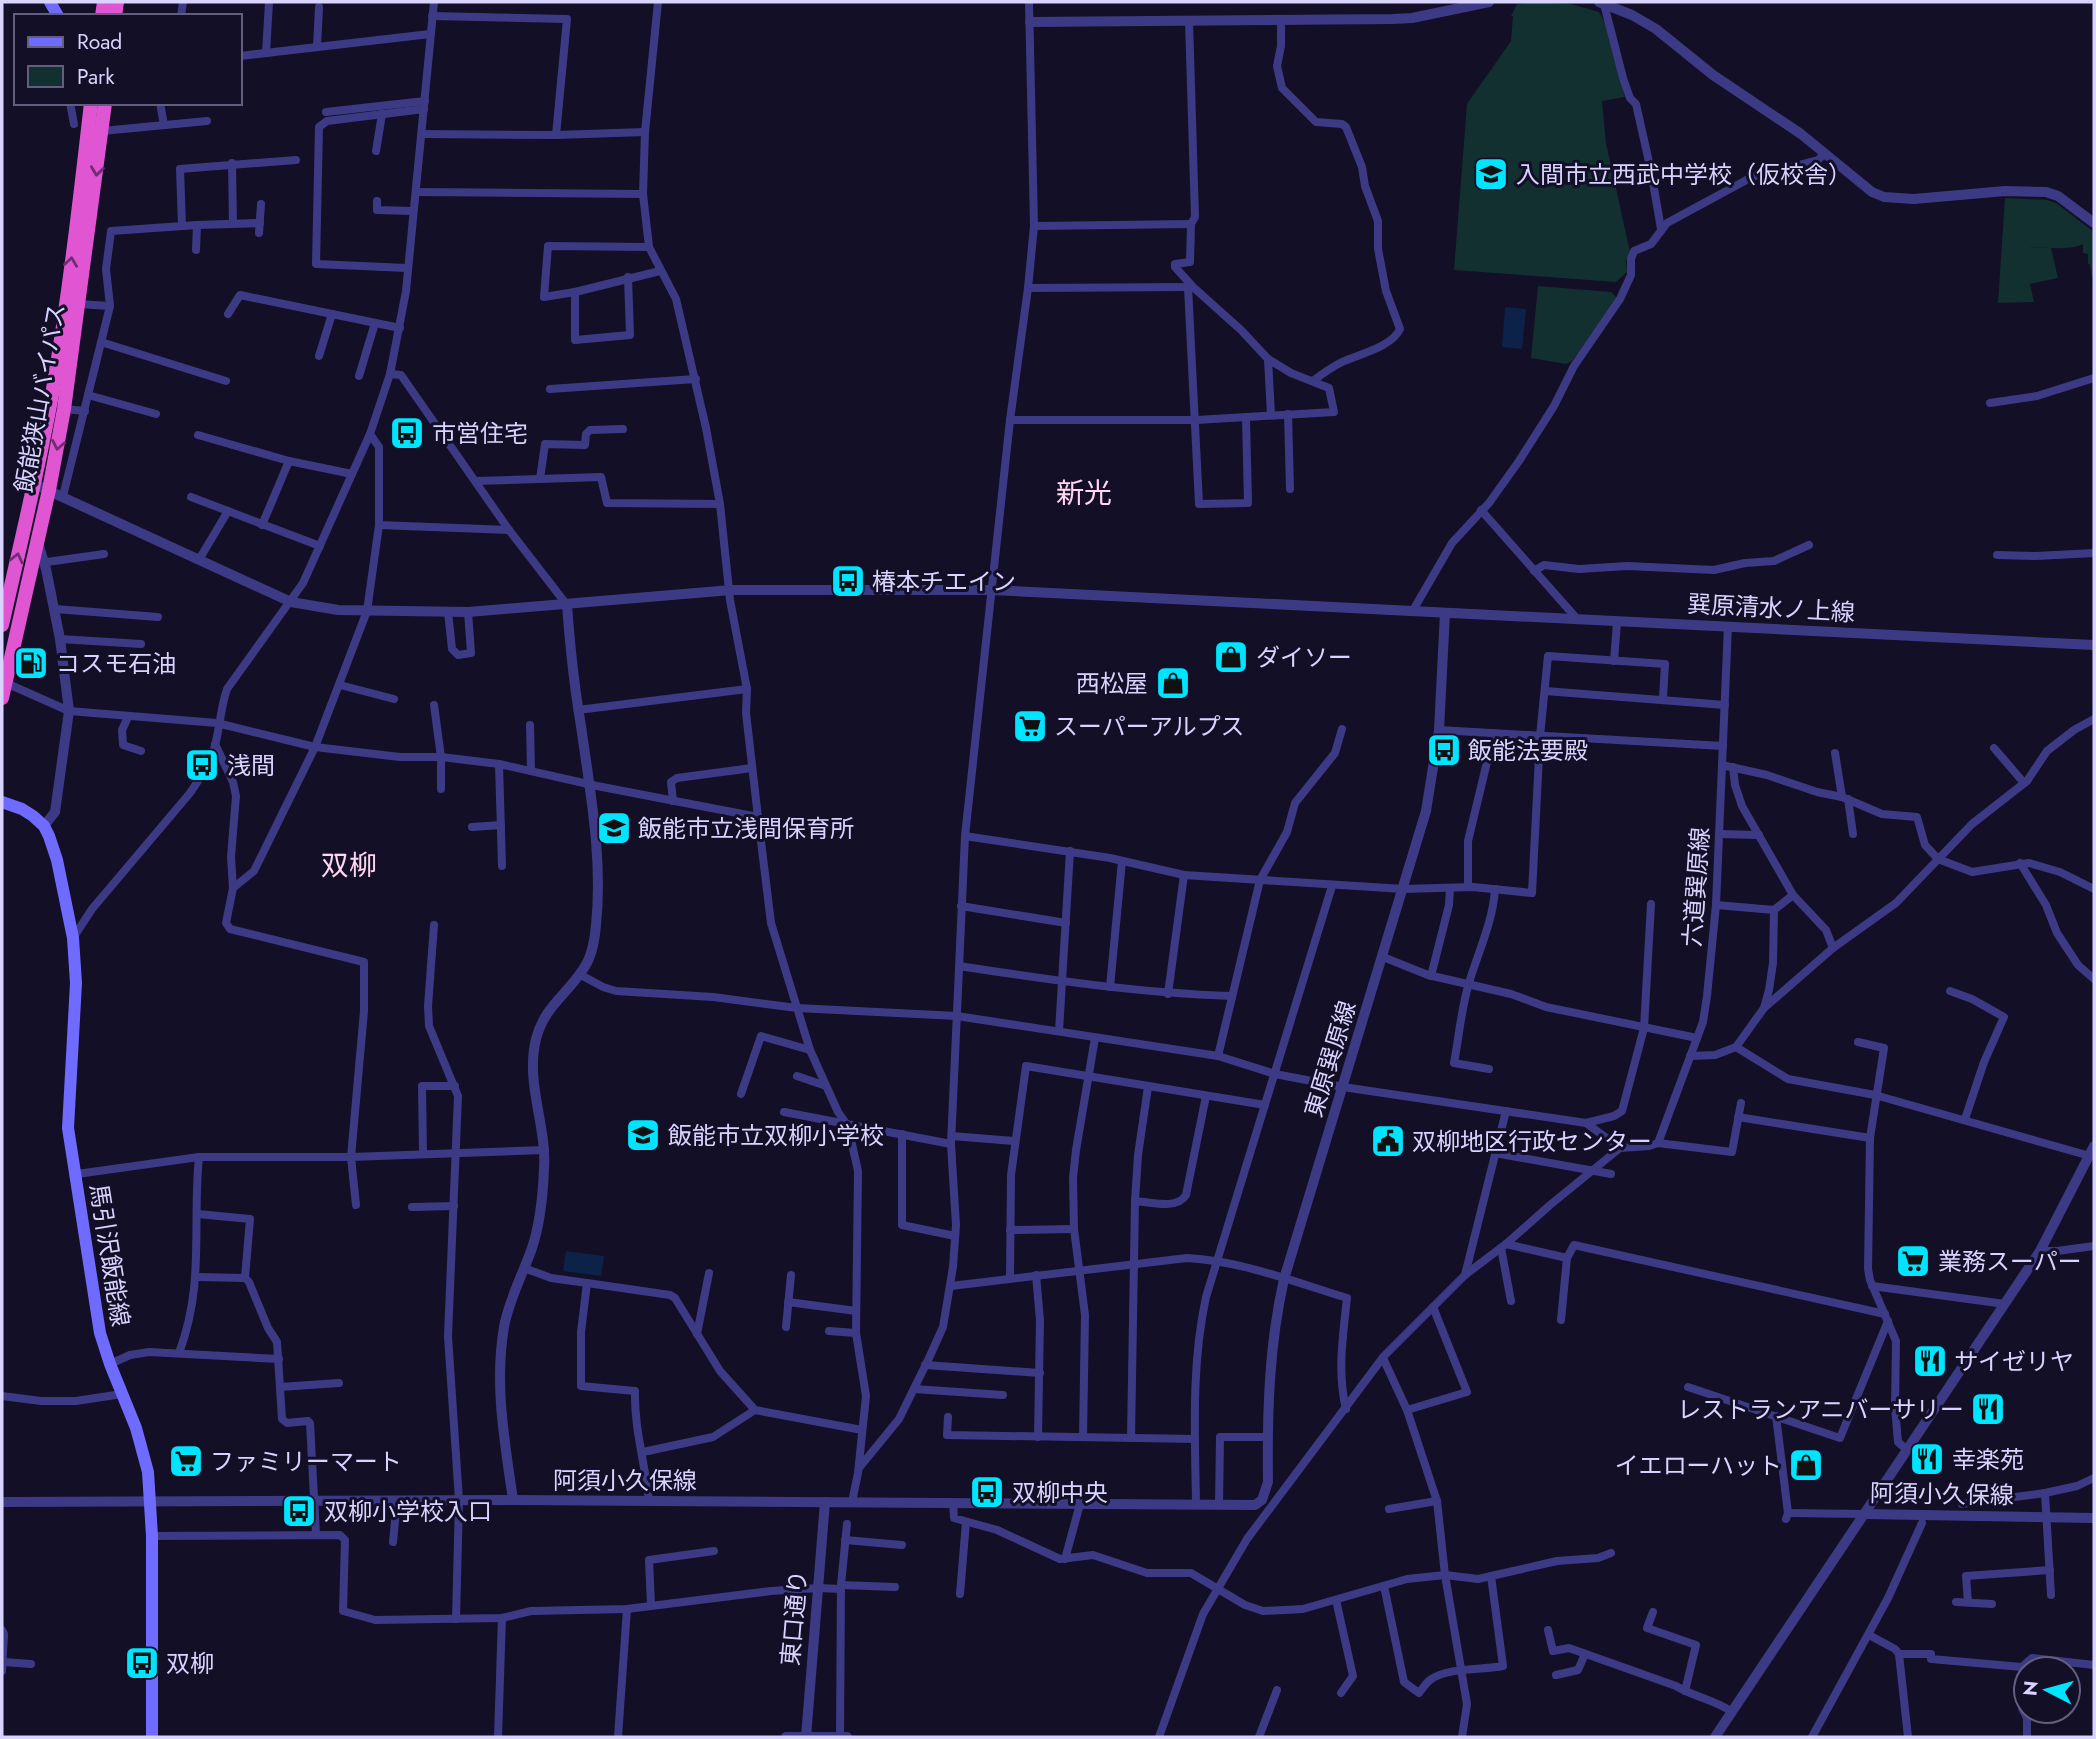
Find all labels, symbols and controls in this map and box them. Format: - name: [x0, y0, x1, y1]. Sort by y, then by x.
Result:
- legend: [14, 14, 242, 105]
- text: Road: [77, 27, 122, 57]
- text: Park: [77, 62, 115, 92]
- school or university icon: 入間市立西武中学校（仮校舎）: [1472, 155, 1510, 193]
- place label: 入間市立西武中学校（仮校舎）: [1516, 157, 1852, 192]
- one-way arrow: [89, 165, 104, 177]
- one-way arrow: [64, 256, 79, 268]
- street label: 飯能狭山バイパス: [6, 301, 74, 495]
- bus stop icon: 市営住宅: [388, 414, 426, 452]
- place label: 市営住宅: [432, 416, 528, 451]
- one-way arrow: [51, 439, 66, 451]
- district label: 新光: [1056, 473, 1112, 514]
- one-way arrow: [9, 552, 23, 564]
- bus stop icon: 椿本チエイン: [829, 562, 867, 600]
- place label: 椿本チエイン: [872, 564, 1016, 599]
- street label: 巽原清水ノ上線: [1686, 586, 1856, 630]
- shop icon: ダイソー: [1212, 638, 1250, 676]
- place label: ダイソー: [1256, 640, 1352, 675]
- fuel station icon: コスモ石油: [12, 644, 50, 682]
- place label: コスモ石油: [56, 646, 176, 681]
- shop icon: 西松屋: [1154, 664, 1192, 702]
- place label: 西松屋: [1076, 666, 1148, 701]
- supermarket icon: スーパーアルプス: [1011, 707, 1049, 745]
- place label: スーパーアルプス: [1054, 709, 1245, 744]
- bus stop icon: 飯能法要殿: [1425, 731, 1463, 769]
- place label: 飯能法要殿: [1468, 733, 1588, 768]
- bus stop icon: 浅間: [183, 746, 221, 784]
- place label: 浅間: [227, 748, 275, 783]
- school or university icon: 飯能市立浅間保育所: [595, 809, 633, 847]
- place label: 飯能市立浅間保育所: [638, 811, 854, 846]
- street label: 六道巽原線: [1674, 826, 1718, 948]
- district label: 双柳: [321, 845, 377, 886]
- street label: 東原巽原線: [1296, 997, 1364, 1121]
- school or university icon: 飯能市立双柳小学校: [624, 1116, 662, 1154]
- place label: 飯能市立双柳小学校: [668, 1118, 884, 1153]
- public building icon: 双柳地区行政センター: [1369, 1122, 1407, 1160]
- place label: 双柳地区行政センター: [1412, 1124, 1652, 1159]
- street label: 馬引沢飯能線: [81, 1181, 139, 1329]
- supermarket icon: 業務スーパー: [1894, 1242, 1932, 1280]
- place label: 業務スーパー: [1938, 1244, 2082, 1279]
- restaurant icon: サイゼリヤ: [1911, 1342, 1949, 1380]
- place label: サイゼリヤ: [1954, 1344, 2074, 1379]
- restaurant icon: レストランアニバーサリー: [1969, 1390, 2007, 1428]
- place label: レストランアニバーサリー: [1677, 1392, 1964, 1427]
- restaurant icon: 幸楽苑: [1908, 1440, 1946, 1478]
- supermarket icon: ファミリーマート: [167, 1442, 205, 1480]
- place label: 幸楽苑: [1952, 1442, 2024, 1477]
- place label: ファミリーマート: [210, 1444, 402, 1479]
- shop icon: イエローハット: [1787, 1446, 1825, 1484]
- place label: イエローハット: [1615, 1448, 1782, 1483]
- street label: 阿須小久保線: [553, 1463, 697, 1498]
- bus stop icon: 双柳中央: [968, 1473, 1006, 1511]
- place label: 双柳中央: [1012, 1475, 1108, 1510]
- street label: 阿須小久保線: [1870, 1475, 2014, 1513]
- bus stop icon: 双柳小学校入口: [280, 1492, 318, 1530]
- place label: 双柳小学校入口: [324, 1494, 492, 1529]
- street label: 東口通り: [772, 1569, 816, 1667]
- bus stop icon: 双柳: [123, 1644, 161, 1682]
- place label: 双柳: [166, 1646, 214, 1681]
- north arrow: [2012, 1655, 2082, 1725]
- text: N: [2016, 1679, 2045, 1697]

